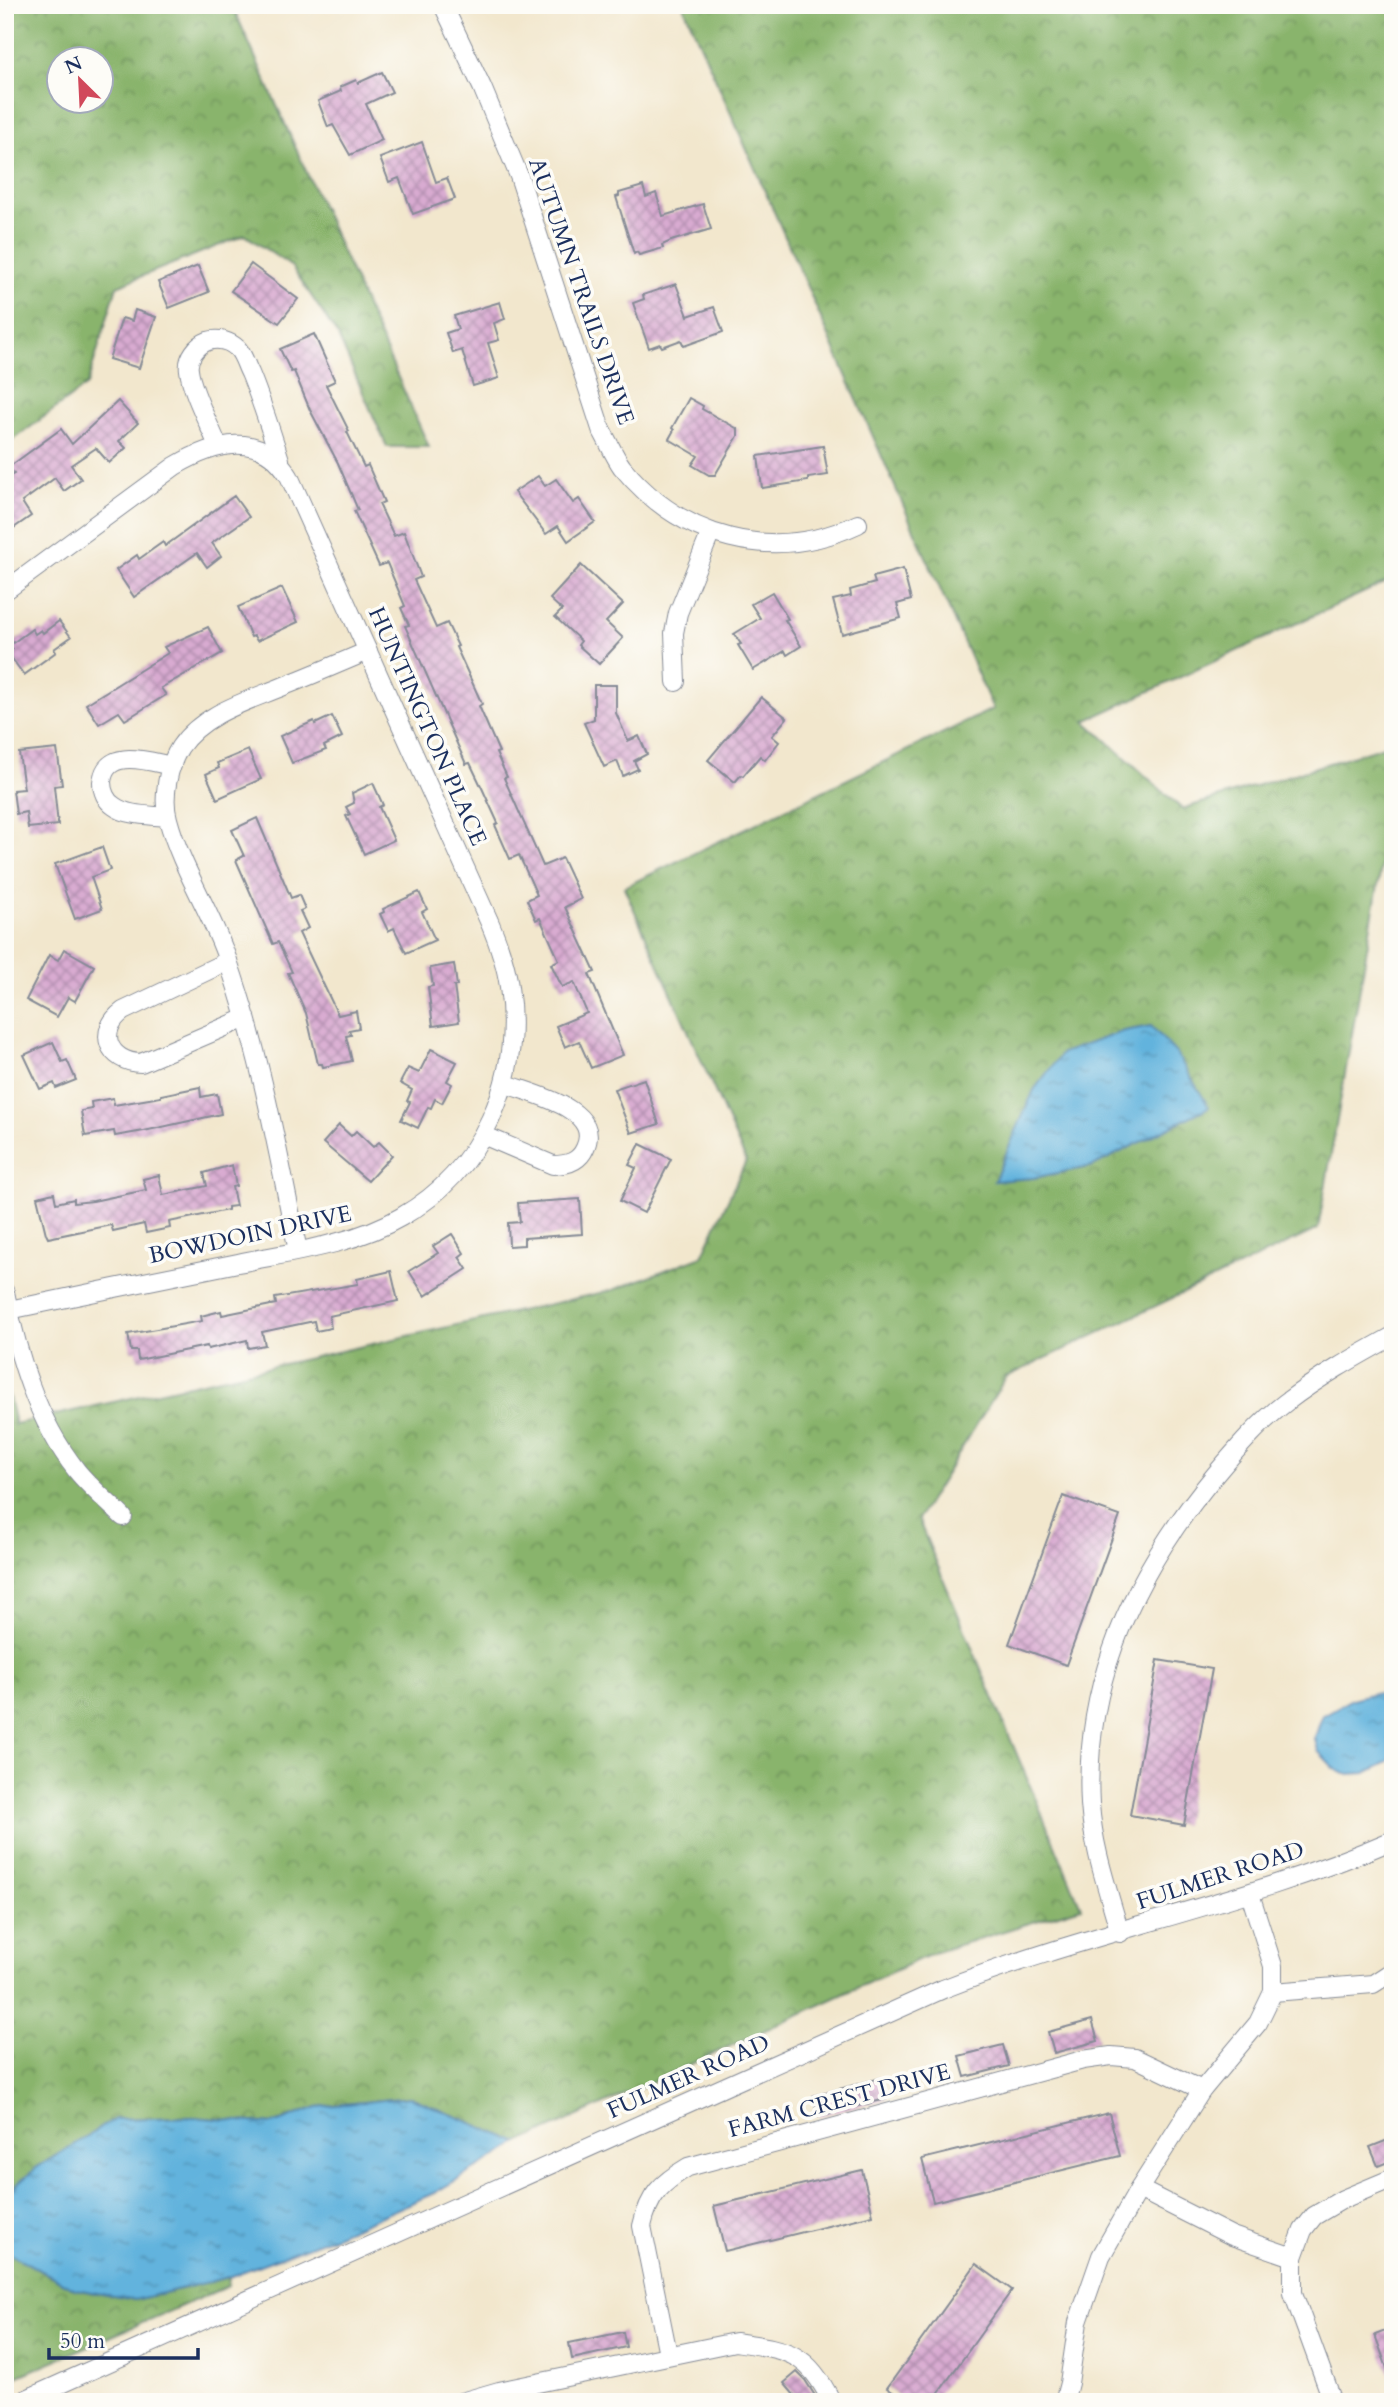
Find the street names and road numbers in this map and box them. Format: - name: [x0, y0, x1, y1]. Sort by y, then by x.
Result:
- street label: AUTUMN TRAILS DRIVE: [521, 154, 642, 429]
- street label: HUNTINGTON PLACE: [361, 602, 494, 851]
- street label: BOWDOIN DRIVE: [146, 1198, 354, 1271]
- street label: FULMER ROAD: [1132, 1834, 1308, 1917]
- street label: FULMER ROAD: [602, 2027, 774, 2126]
- street label: FARM CREST DRIVE: [724, 2056, 954, 2145]

